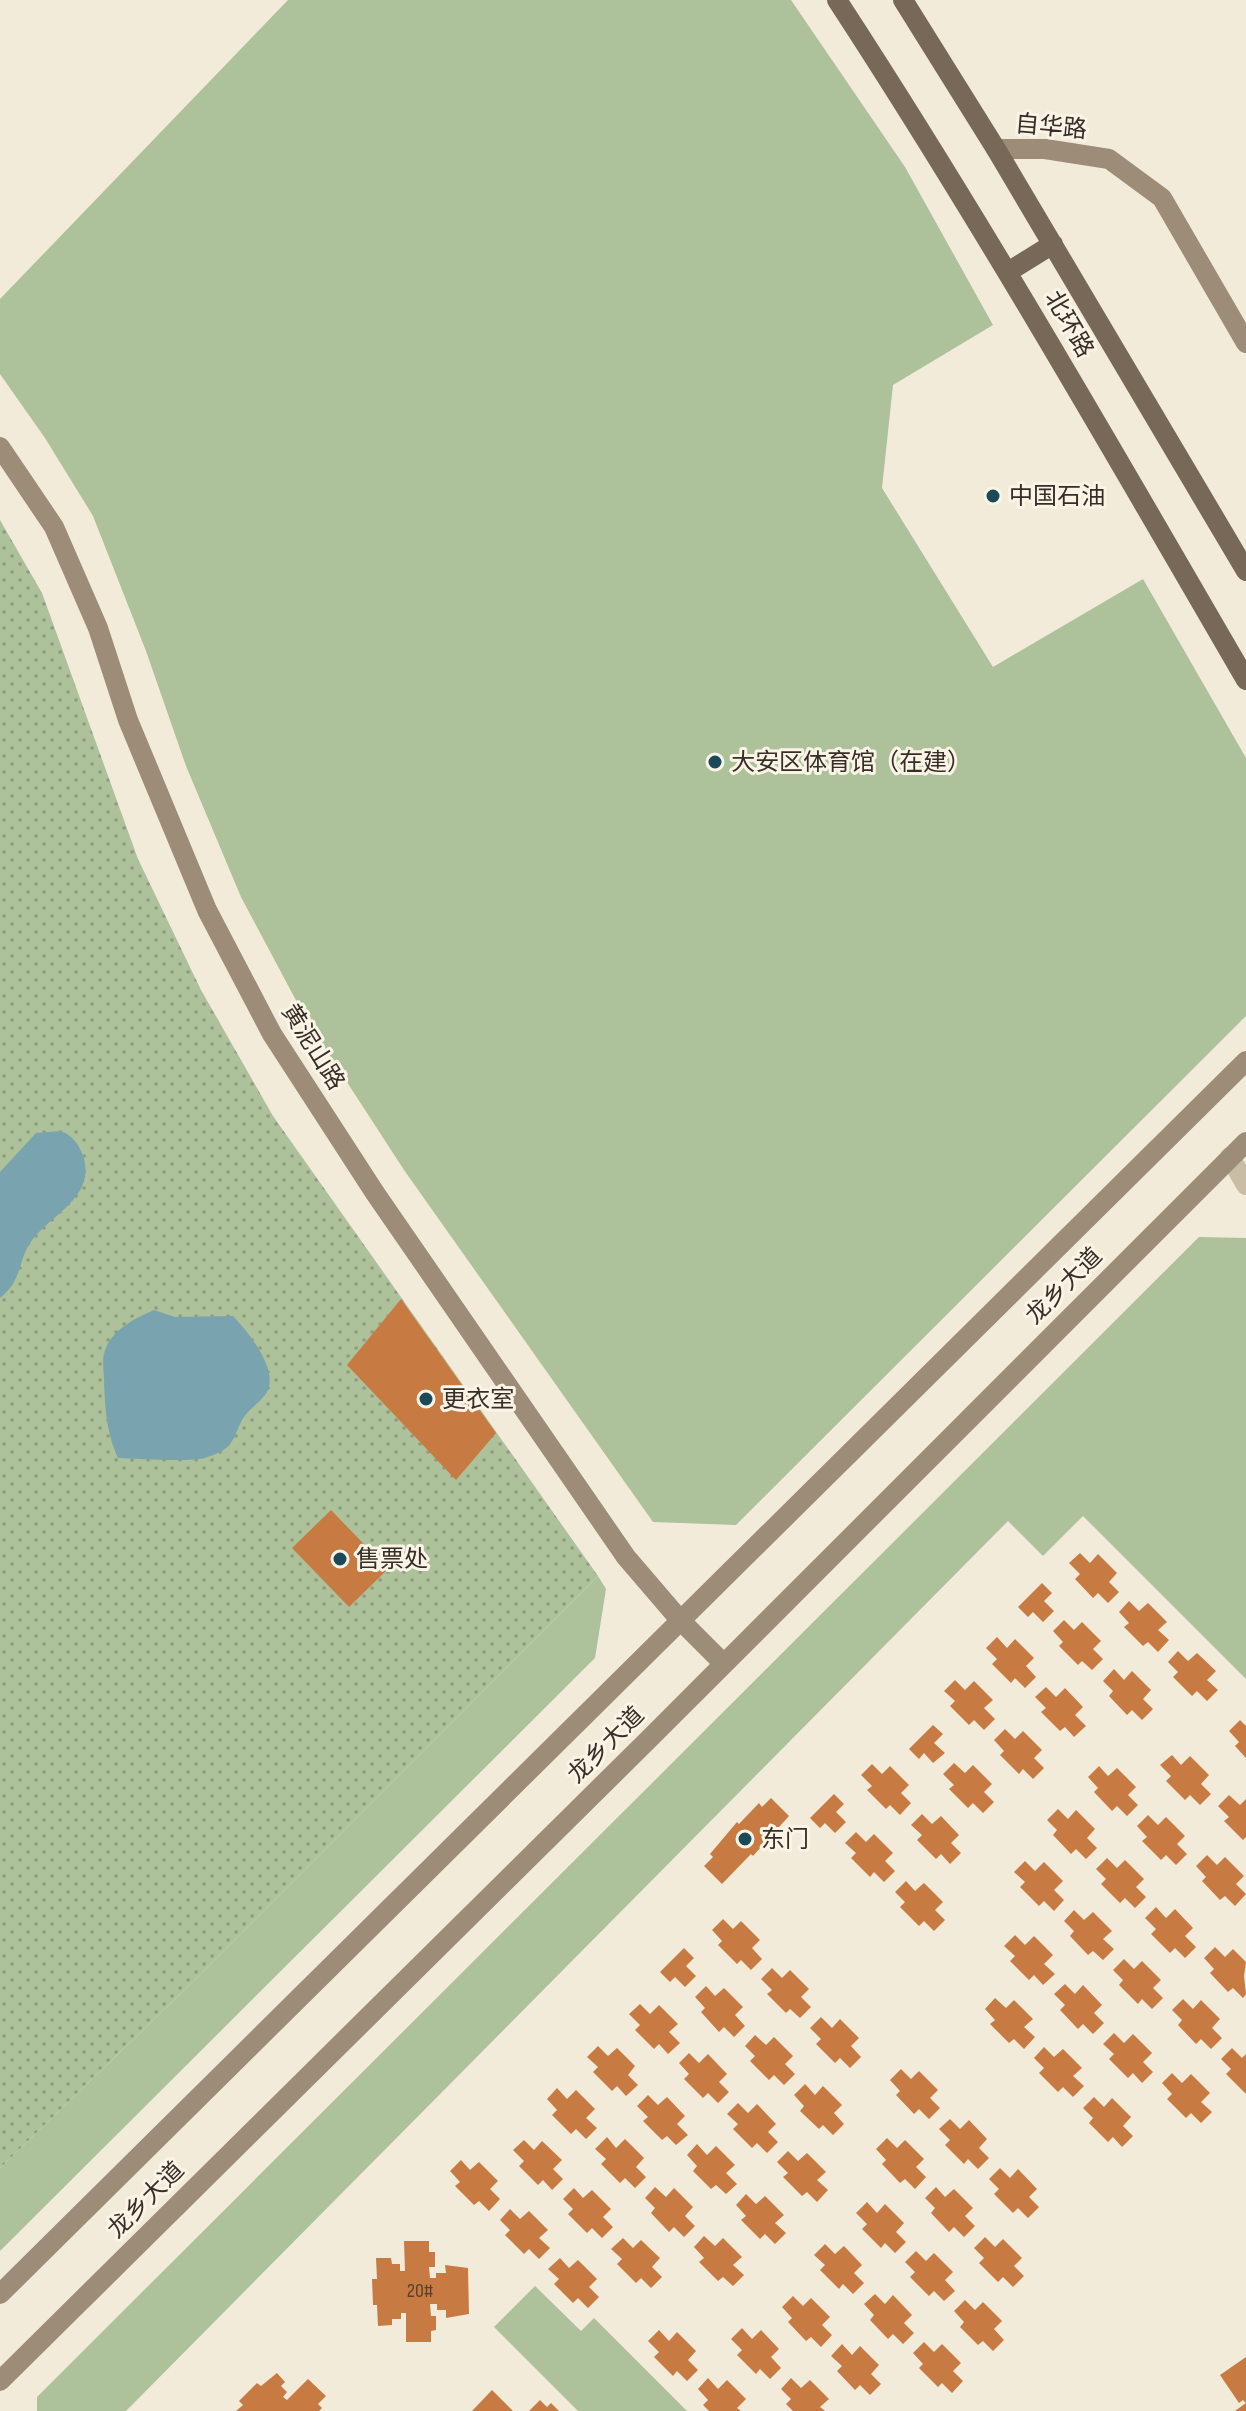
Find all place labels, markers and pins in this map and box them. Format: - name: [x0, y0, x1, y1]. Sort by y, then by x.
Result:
- place label: 中国石油: [1009, 482, 1105, 511]
- marker: 中国石油: [984, 487, 1002, 505]
- place label: 大安区体育馆（在建）: [731, 748, 971, 777]
- marker: 大安区体育馆（在建）: [706, 753, 724, 771]
- place label: 更衣室: [442, 1385, 514, 1414]
- marker: 更衣室: [417, 1390, 435, 1408]
- place label: 售票处: [356, 1545, 428, 1574]
- marker: 售票处: [331, 1550, 349, 1568]
- place label: 东门: [761, 1825, 809, 1854]
- marker: 东门: [736, 1830, 754, 1848]

